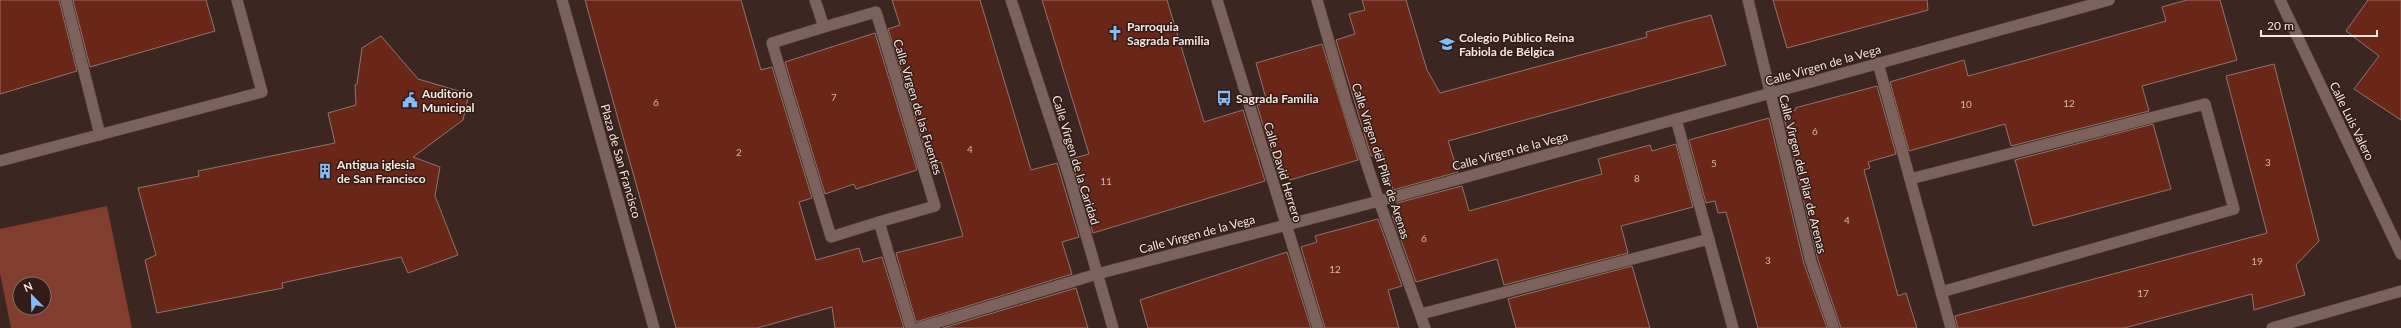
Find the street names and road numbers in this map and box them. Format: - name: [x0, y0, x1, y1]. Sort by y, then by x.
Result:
- street label: Calle Virgen de las Fuentes: [890, 37, 946, 177]
- street label: Calle Virgen de la Vega: [1764, 41, 1883, 89]
- street label: Calle Luis Valero: [2326, 79, 2378, 163]
- street label: Calle Virgen del Pilar de Arenas: [1349, 81, 1413, 241]
- street label: Calle Virgen de la Caridad: [1049, 93, 1103, 227]
- street label: Calle Virgen del Pilar de Arenas: [1776, 93, 1830, 255]
- street label: Plaza de San Francisco: [598, 102, 645, 220]
- street label: Calle David Herrero: [1261, 120, 1305, 224]
- street label: Calle Virgen de la Vega: [1450, 128, 1570, 174]
- street label: Calle Virgen de la Vega: [1137, 211, 1257, 257]

